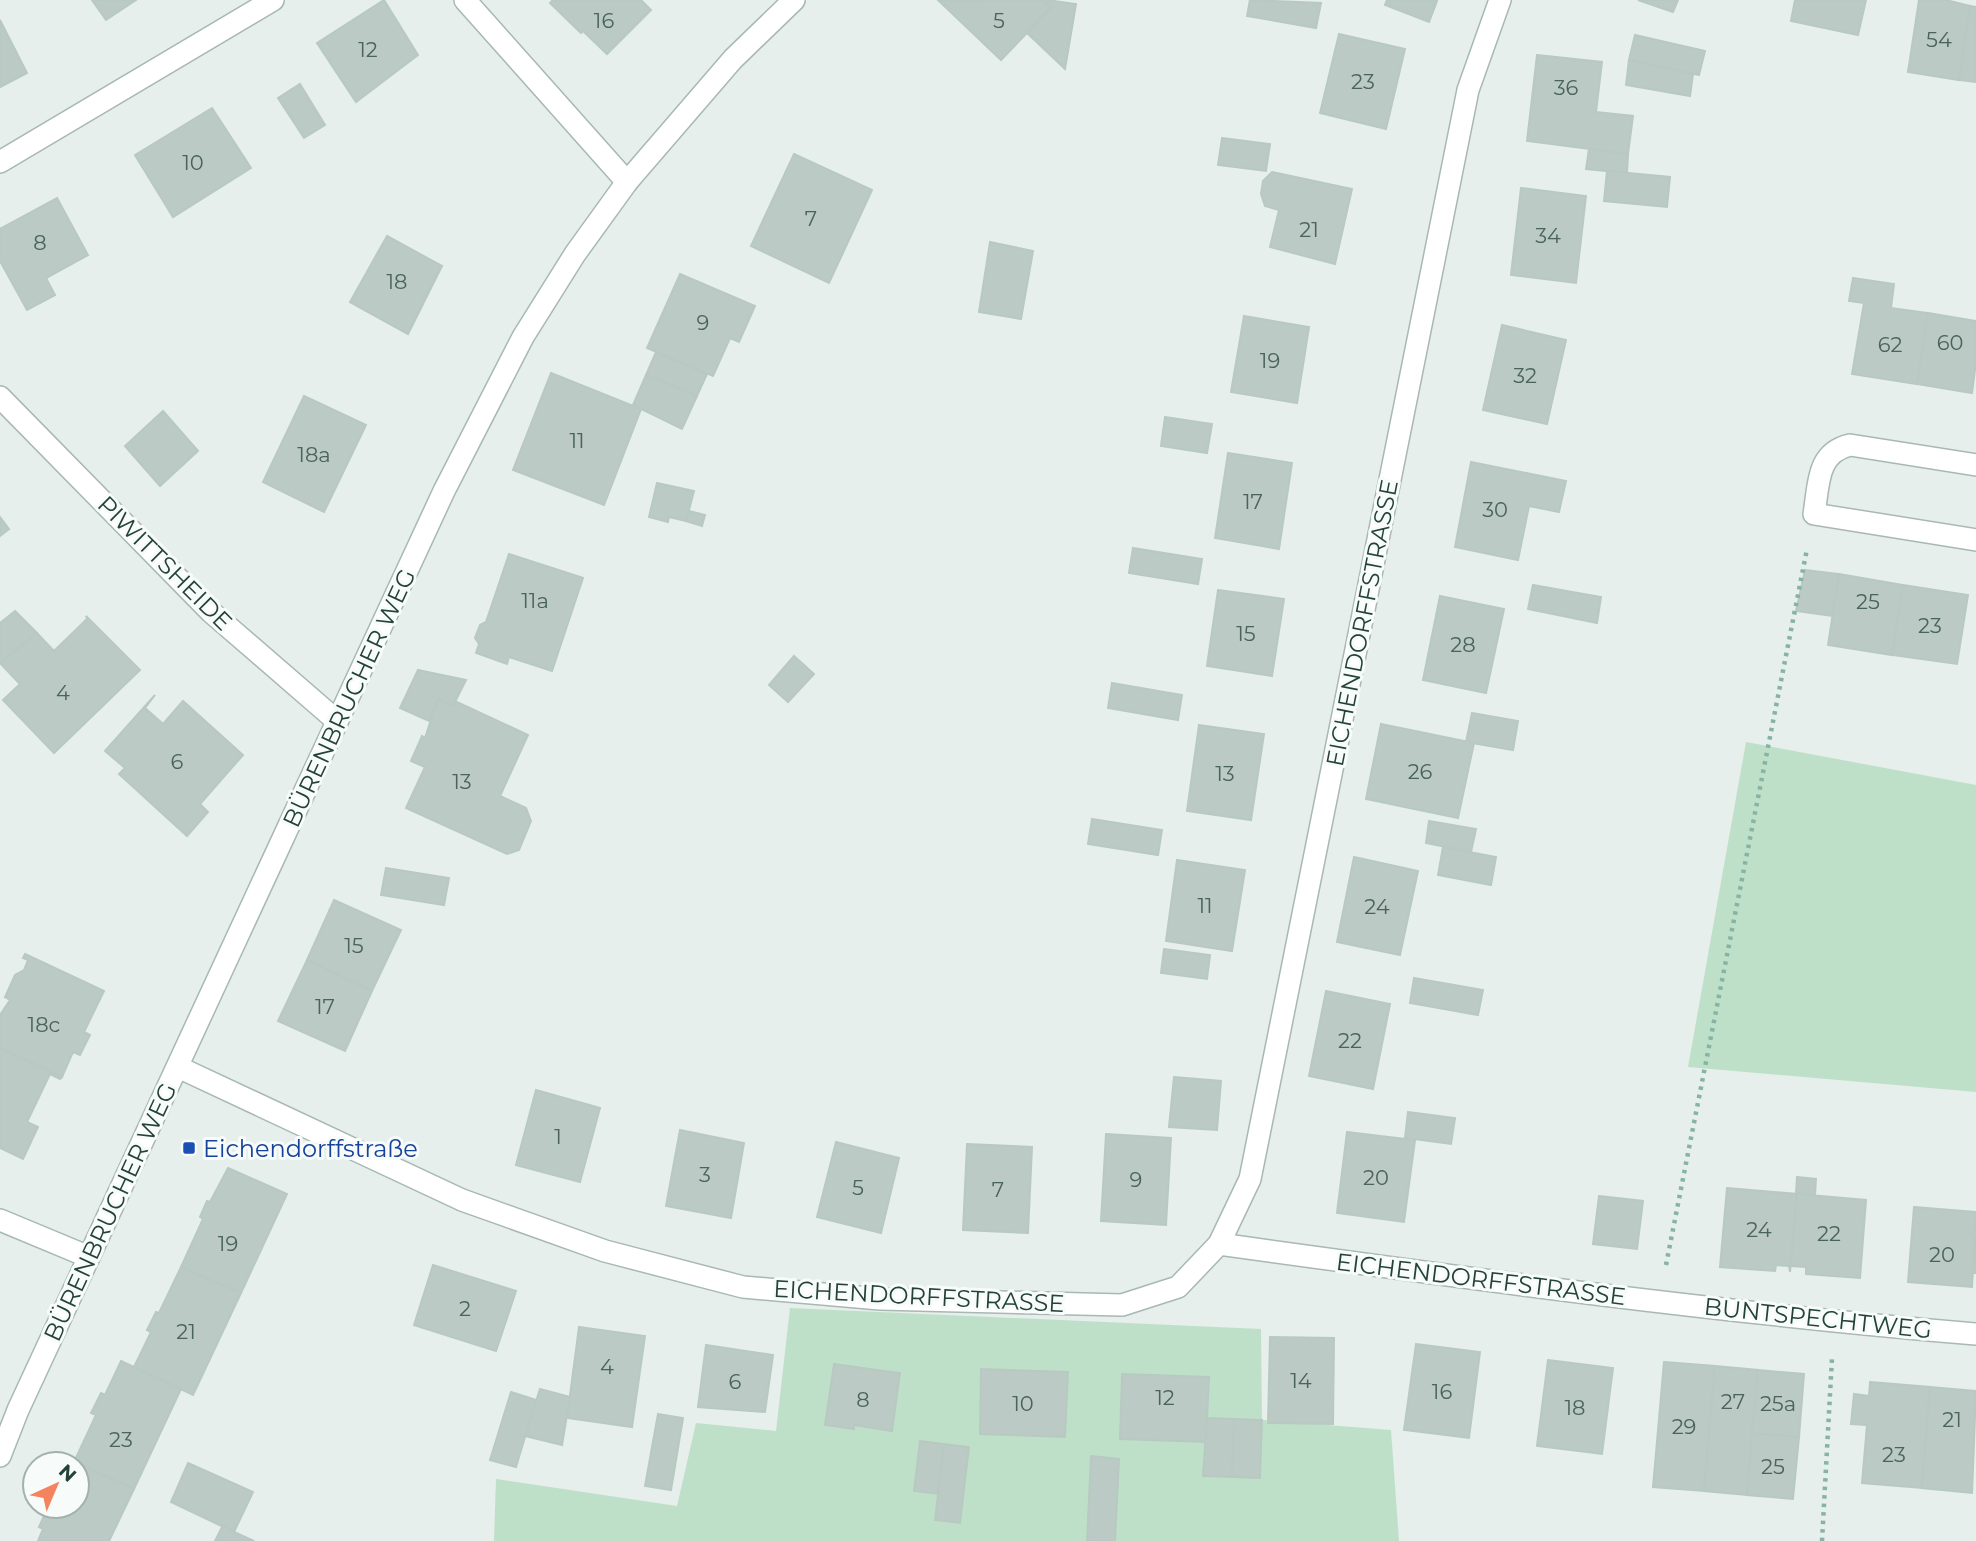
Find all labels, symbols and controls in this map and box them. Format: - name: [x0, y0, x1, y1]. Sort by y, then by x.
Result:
- house number: 16: [594, 8, 614, 33]
- house number: 5: [993, 8, 1005, 33]
- house number: 54: [1926, 27, 1952, 52]
- house number: 12: [358, 37, 378, 62]
- house number: 23: [1351, 69, 1375, 94]
- house number: 36: [1554, 75, 1579, 100]
- house number: 10: [182, 150, 204, 175]
- house number: 7: [805, 206, 817, 231]
- house number: 21: [1299, 217, 1319, 242]
- house number: 34: [1535, 223, 1561, 248]
- house number: 8: [33, 230, 47, 255]
- house number: 18: [387, 269, 407, 294]
- house number: 9: [697, 310, 709, 335]
- house number: 60: [1937, 330, 1963, 355]
- house number: 62: [1878, 332, 1902, 357]
- house number: 19: [1260, 348, 1280, 373]
- house number: 32: [1513, 363, 1537, 388]
- house number: 11: [569, 428, 585, 453]
- house number: 18a: [297, 442, 331, 467]
- street label: EICHENDORFFSTRASSE: [1320, 477, 1404, 769]
- house number: 17: [1243, 489, 1263, 514]
- street label: PIWITTSHEIDE: [92, 490, 238, 636]
- house number: 30: [1482, 497, 1508, 522]
- street label: BÜRENBRUCHER WEG: [276, 564, 422, 832]
- house number: 11a: [521, 588, 549, 613]
- house number: 25: [1856, 589, 1880, 614]
- house number: 23: [1918, 613, 1942, 638]
- house number: 15: [1236, 621, 1256, 646]
- house number: 28: [1450, 632, 1476, 657]
- house number: 4: [56, 680, 70, 705]
- house number: 6: [171, 749, 184, 774]
- house number: 26: [1408, 759, 1433, 784]
- house number: 13: [1215, 761, 1235, 786]
- house number: 13: [452, 769, 472, 794]
- house number: 11: [1197, 893, 1213, 918]
- house number: 24: [1364, 894, 1390, 919]
- house number: 15: [344, 933, 364, 958]
- house number: 17: [315, 994, 335, 1019]
- house number: 18c: [28, 1012, 60, 1037]
- house number: 22: [1338, 1028, 1362, 1053]
- street label: BÜRENBRUCHER WEG: [37, 1078, 183, 1346]
- house number: 1: [554, 1124, 562, 1149]
- place label: Eichendorffstraße: [203, 1134, 418, 1163]
- marker: Eichendorffstraße: [181, 1140, 197, 1156]
- house number: 3: [699, 1162, 711, 1187]
- house number: 20: [1363, 1165, 1389, 1190]
- house number: 9: [1130, 1167, 1142, 1192]
- house number: 5: [852, 1175, 864, 1200]
- house number: 7: [992, 1177, 1004, 1202]
- house number: 24: [1746, 1217, 1772, 1242]
- house number: 22: [1817, 1221, 1841, 1246]
- house number: 19: [218, 1231, 238, 1256]
- house number: 20: [1929, 1242, 1955, 1267]
- street label: EICHENDORFFSTRASSE: [1335, 1247, 1627, 1311]
- street label: EICHENDORFFSTRASSE: [773, 1274, 1065, 1318]
- street label: BUNTSPECHTWEG: [1703, 1292, 1933, 1344]
- house number: 2: [459, 1296, 471, 1321]
- house number: 21: [176, 1319, 196, 1344]
- house number: 4: [600, 1354, 614, 1379]
- house number: 14: [1290, 1368, 1312, 1393]
- house number: 6: [729, 1369, 742, 1394]
- house number: 16: [1432, 1379, 1452, 1404]
- house number: 12: [1155, 1385, 1175, 1410]
- house number: 8: [856, 1387, 870, 1412]
- house number: 27: [1721, 1389, 1745, 1414]
- house number: 10: [1012, 1391, 1034, 1416]
- house number: 25a: [1760, 1391, 1796, 1416]
- house number: 18: [1565, 1395, 1585, 1420]
- house number: 21: [1942, 1407, 1962, 1432]
- house number: 29: [1672, 1414, 1696, 1439]
- house number: 23: [109, 1427, 133, 1452]
- house number: 23: [1882, 1442, 1906, 1467]
- north arrow: [21, 1450, 91, 1520]
- house number: 25: [1761, 1454, 1785, 1479]
- text: N: [54, 1460, 81, 1487]

